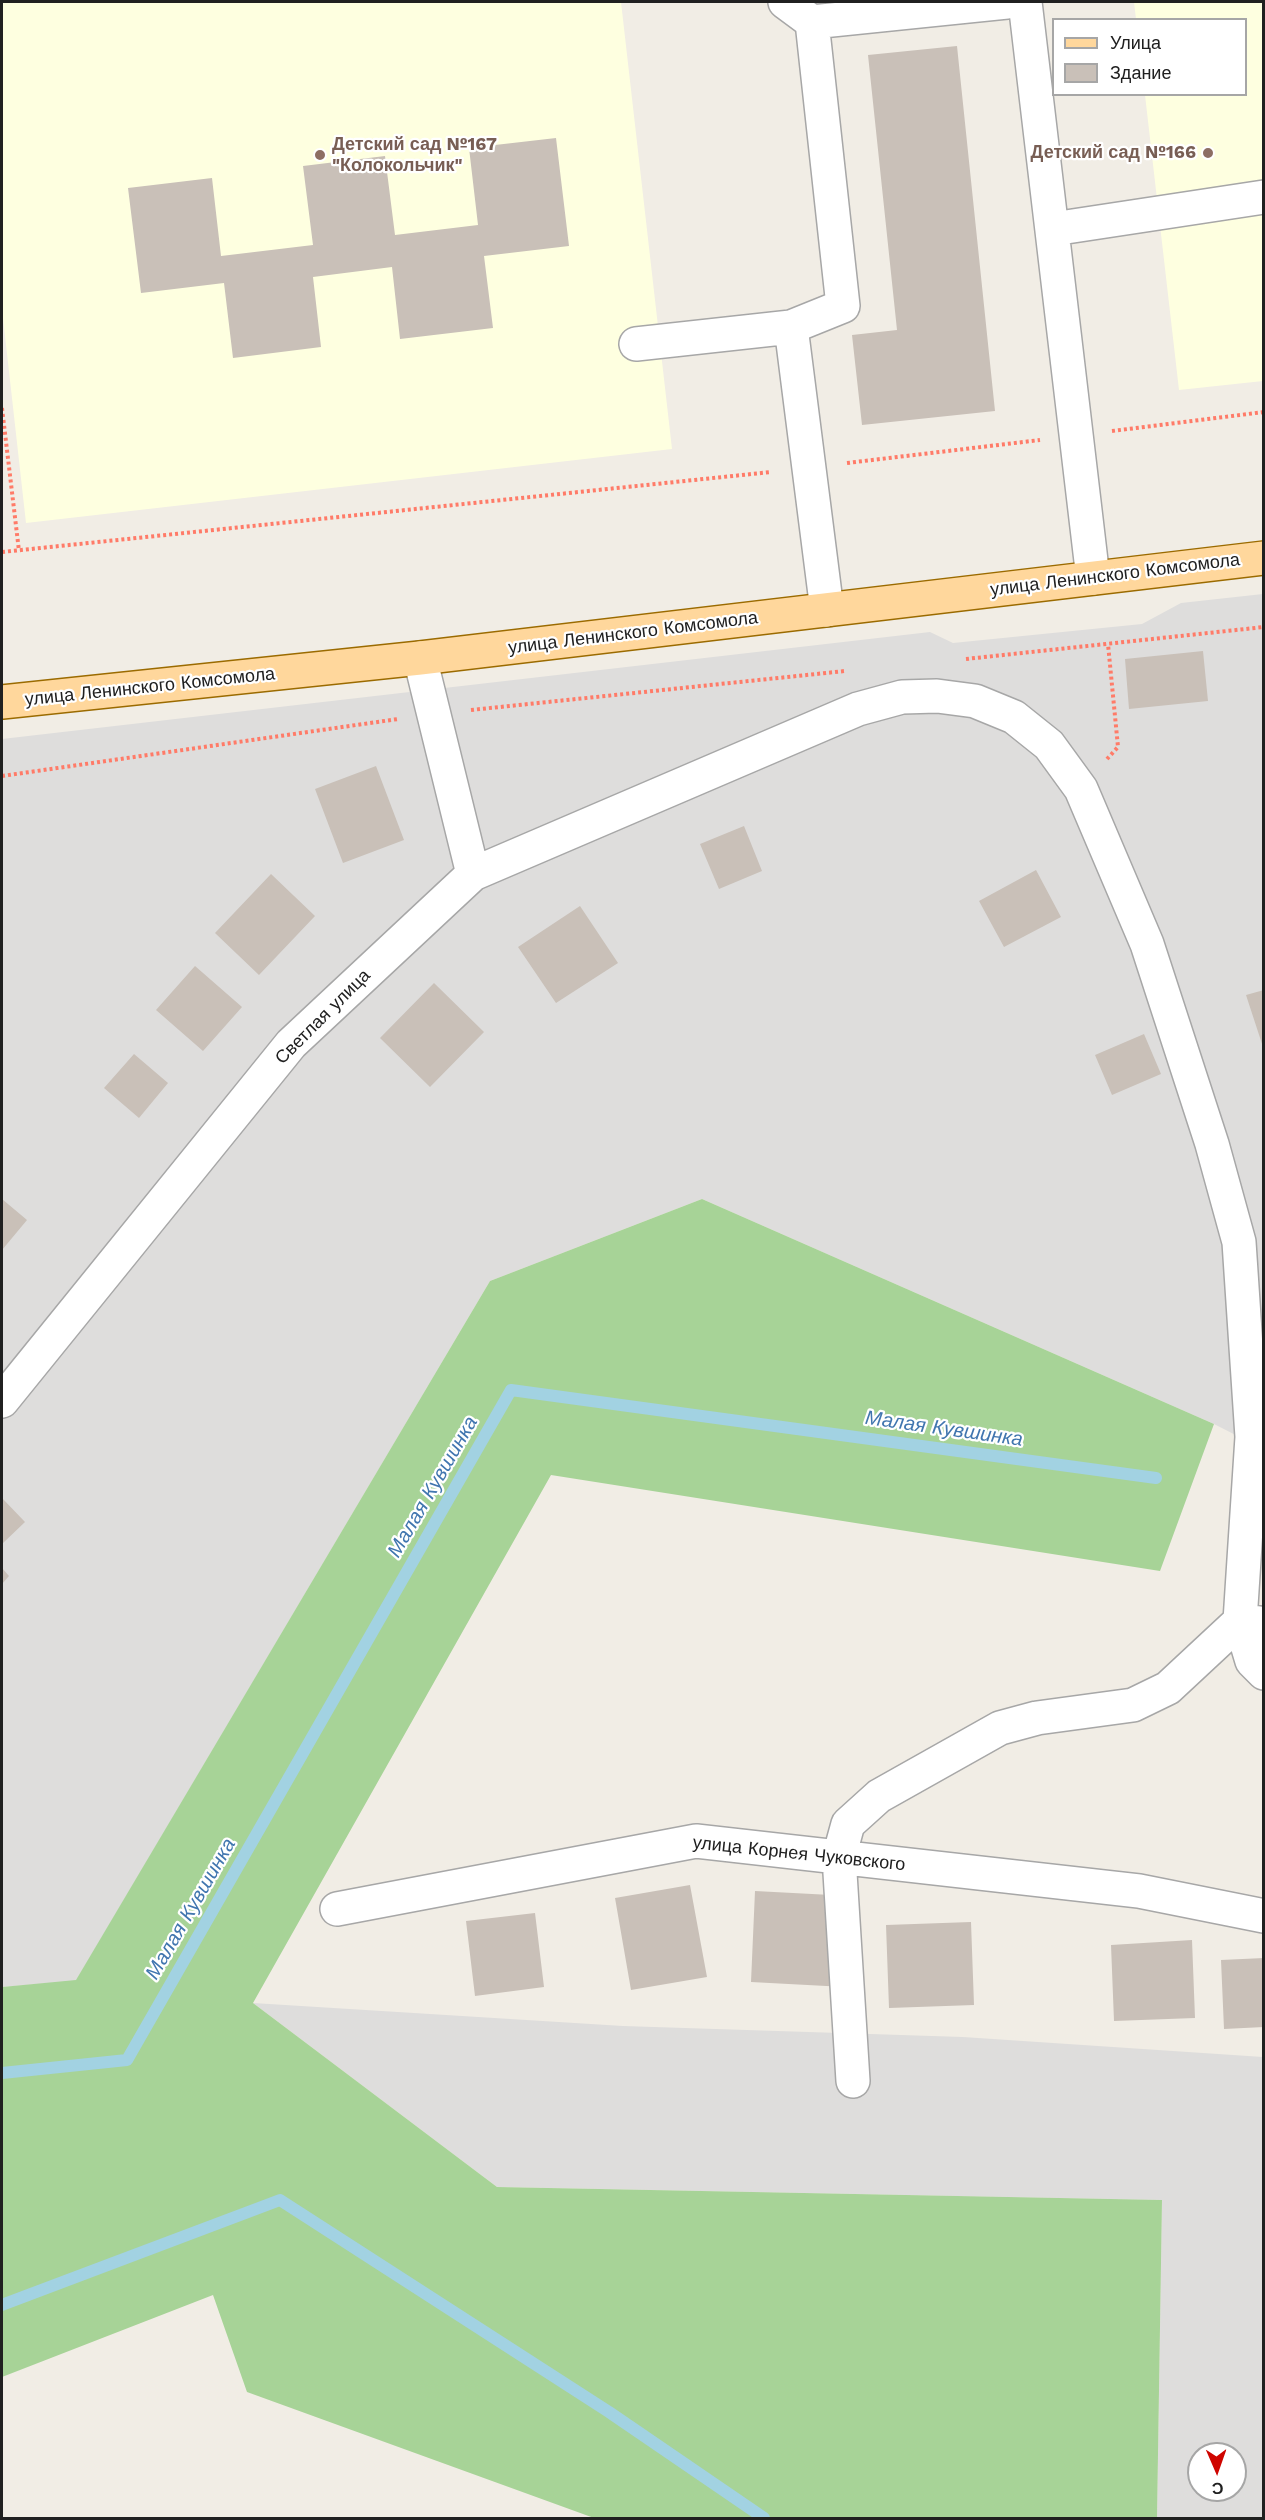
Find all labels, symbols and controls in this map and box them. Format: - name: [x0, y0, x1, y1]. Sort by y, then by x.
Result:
- legend: [1052, 18, 1247, 96]
- text: Улица: [1110, 32, 1161, 53]
- text: Здание: [1110, 62, 1171, 83]
- place label: Детский сад №167 "Колокольчик": [332, 134, 497, 176]
- place label: Детский сад №166: [1031, 142, 1196, 164]
- marker: Детский сад №166: [1201, 146, 1215, 160]
- marker: Детский сад №167 "Колокольчик": [313, 148, 327, 162]
- street label: улица Ленинского Комсомола: [989, 549, 1241, 601]
- street label: улица Ленинского Комсомола: [507, 607, 759, 659]
- street label: улица Ленинского Комсомола: [24, 663, 276, 711]
- street label: Светлая улица: [271, 965, 375, 1069]
- water label: Малая Кувшинка: [864, 1406, 1024, 1452]
- water label: Малая Кувшинка: [383, 1412, 483, 1562]
- street label: улица Корнея Чуковского: [692, 1832, 906, 1876]
- water label: Малая Кувшинка: [141, 1834, 241, 1984]
- north arrow: [1187, 2442, 1247, 2502]
- text: С: [1211, 2479, 1224, 2498]

